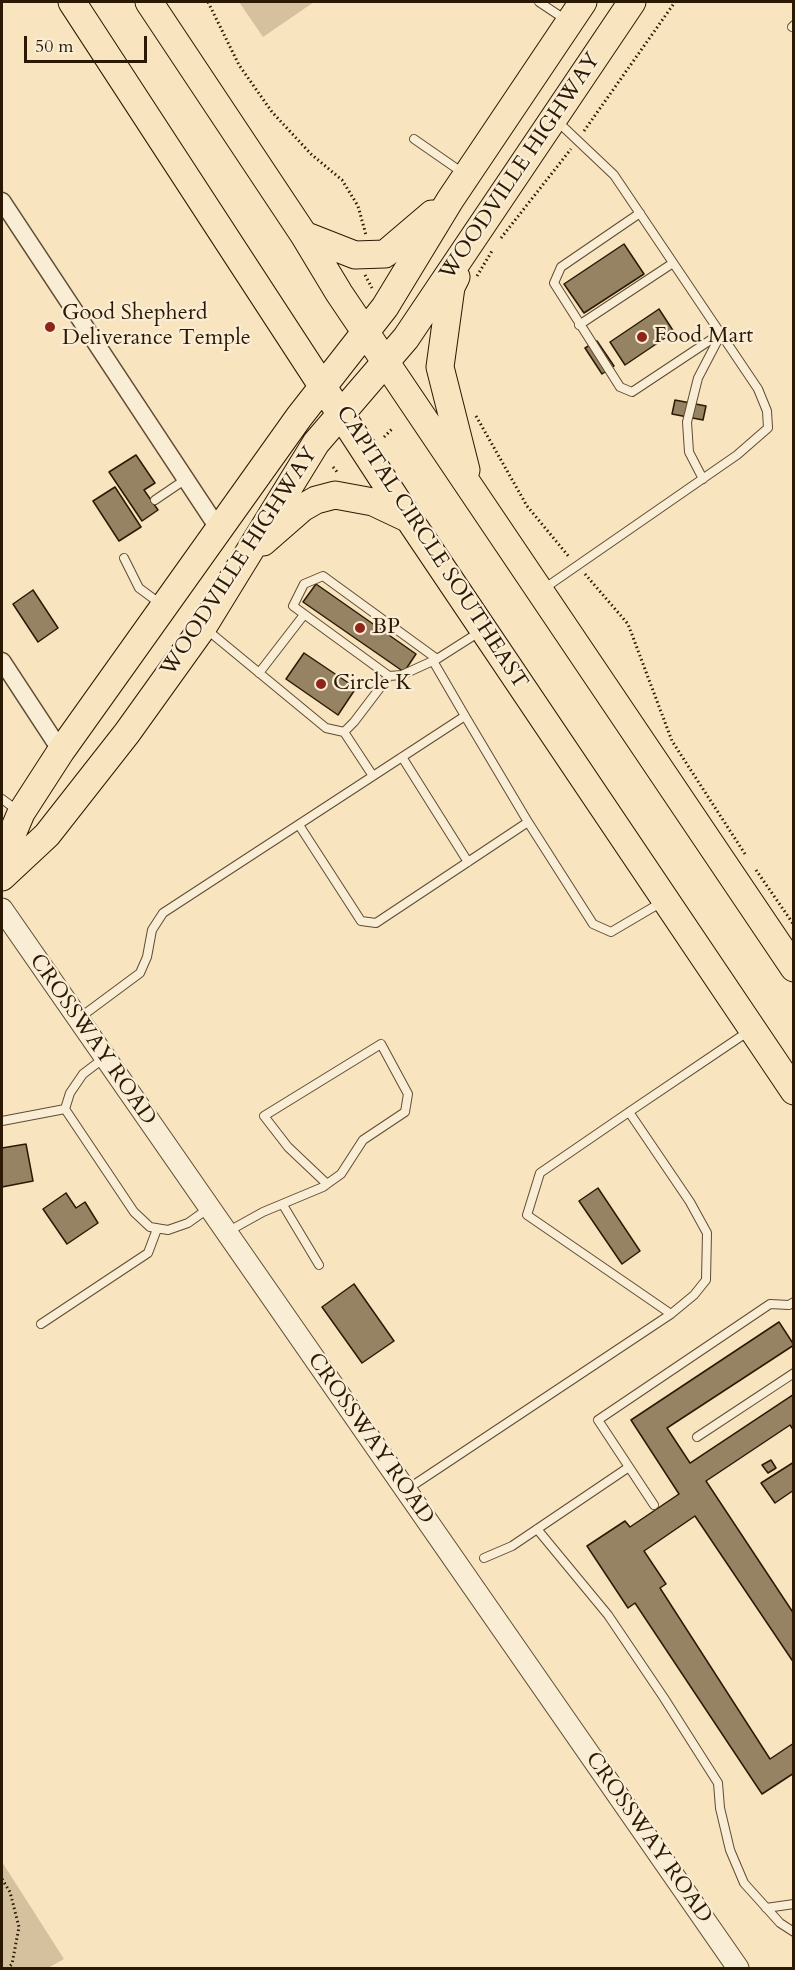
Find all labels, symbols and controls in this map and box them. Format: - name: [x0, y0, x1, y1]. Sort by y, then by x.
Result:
- scale bar: [27, 24, 150, 62]
- text: 50 m: [35, 34, 74, 59]
- street label: WOODVILLE HIGHWAY: [435, 49, 607, 285]
- place label: Good Shepherd Deliverance Temple: [62, 301, 251, 352]
- marker: Good Shepherd Deliverance Temple: [43, 320, 57, 334]
- place label: Food Mart: [654, 324, 753, 350]
- marker: Food Mart: [635, 330, 649, 344]
- street label: CAPITAL CIRCLE SOUTHEAST: [329, 402, 533, 694]
- street label: WOODVILLE HIGHWAY: [156, 442, 324, 682]
- place label: BP: [372, 615, 400, 641]
- marker: BP: [353, 621, 367, 635]
- place label: Circle K: [333, 671, 412, 697]
- marker: Circle K: [314, 677, 328, 691]
- street label: CROSSWAY ROAD: [23, 949, 161, 1131]
- street label: CROSSWAY ROAD: [301, 1348, 439, 1530]
- street label: CROSSWAY ROAD: [579, 1747, 717, 1929]

